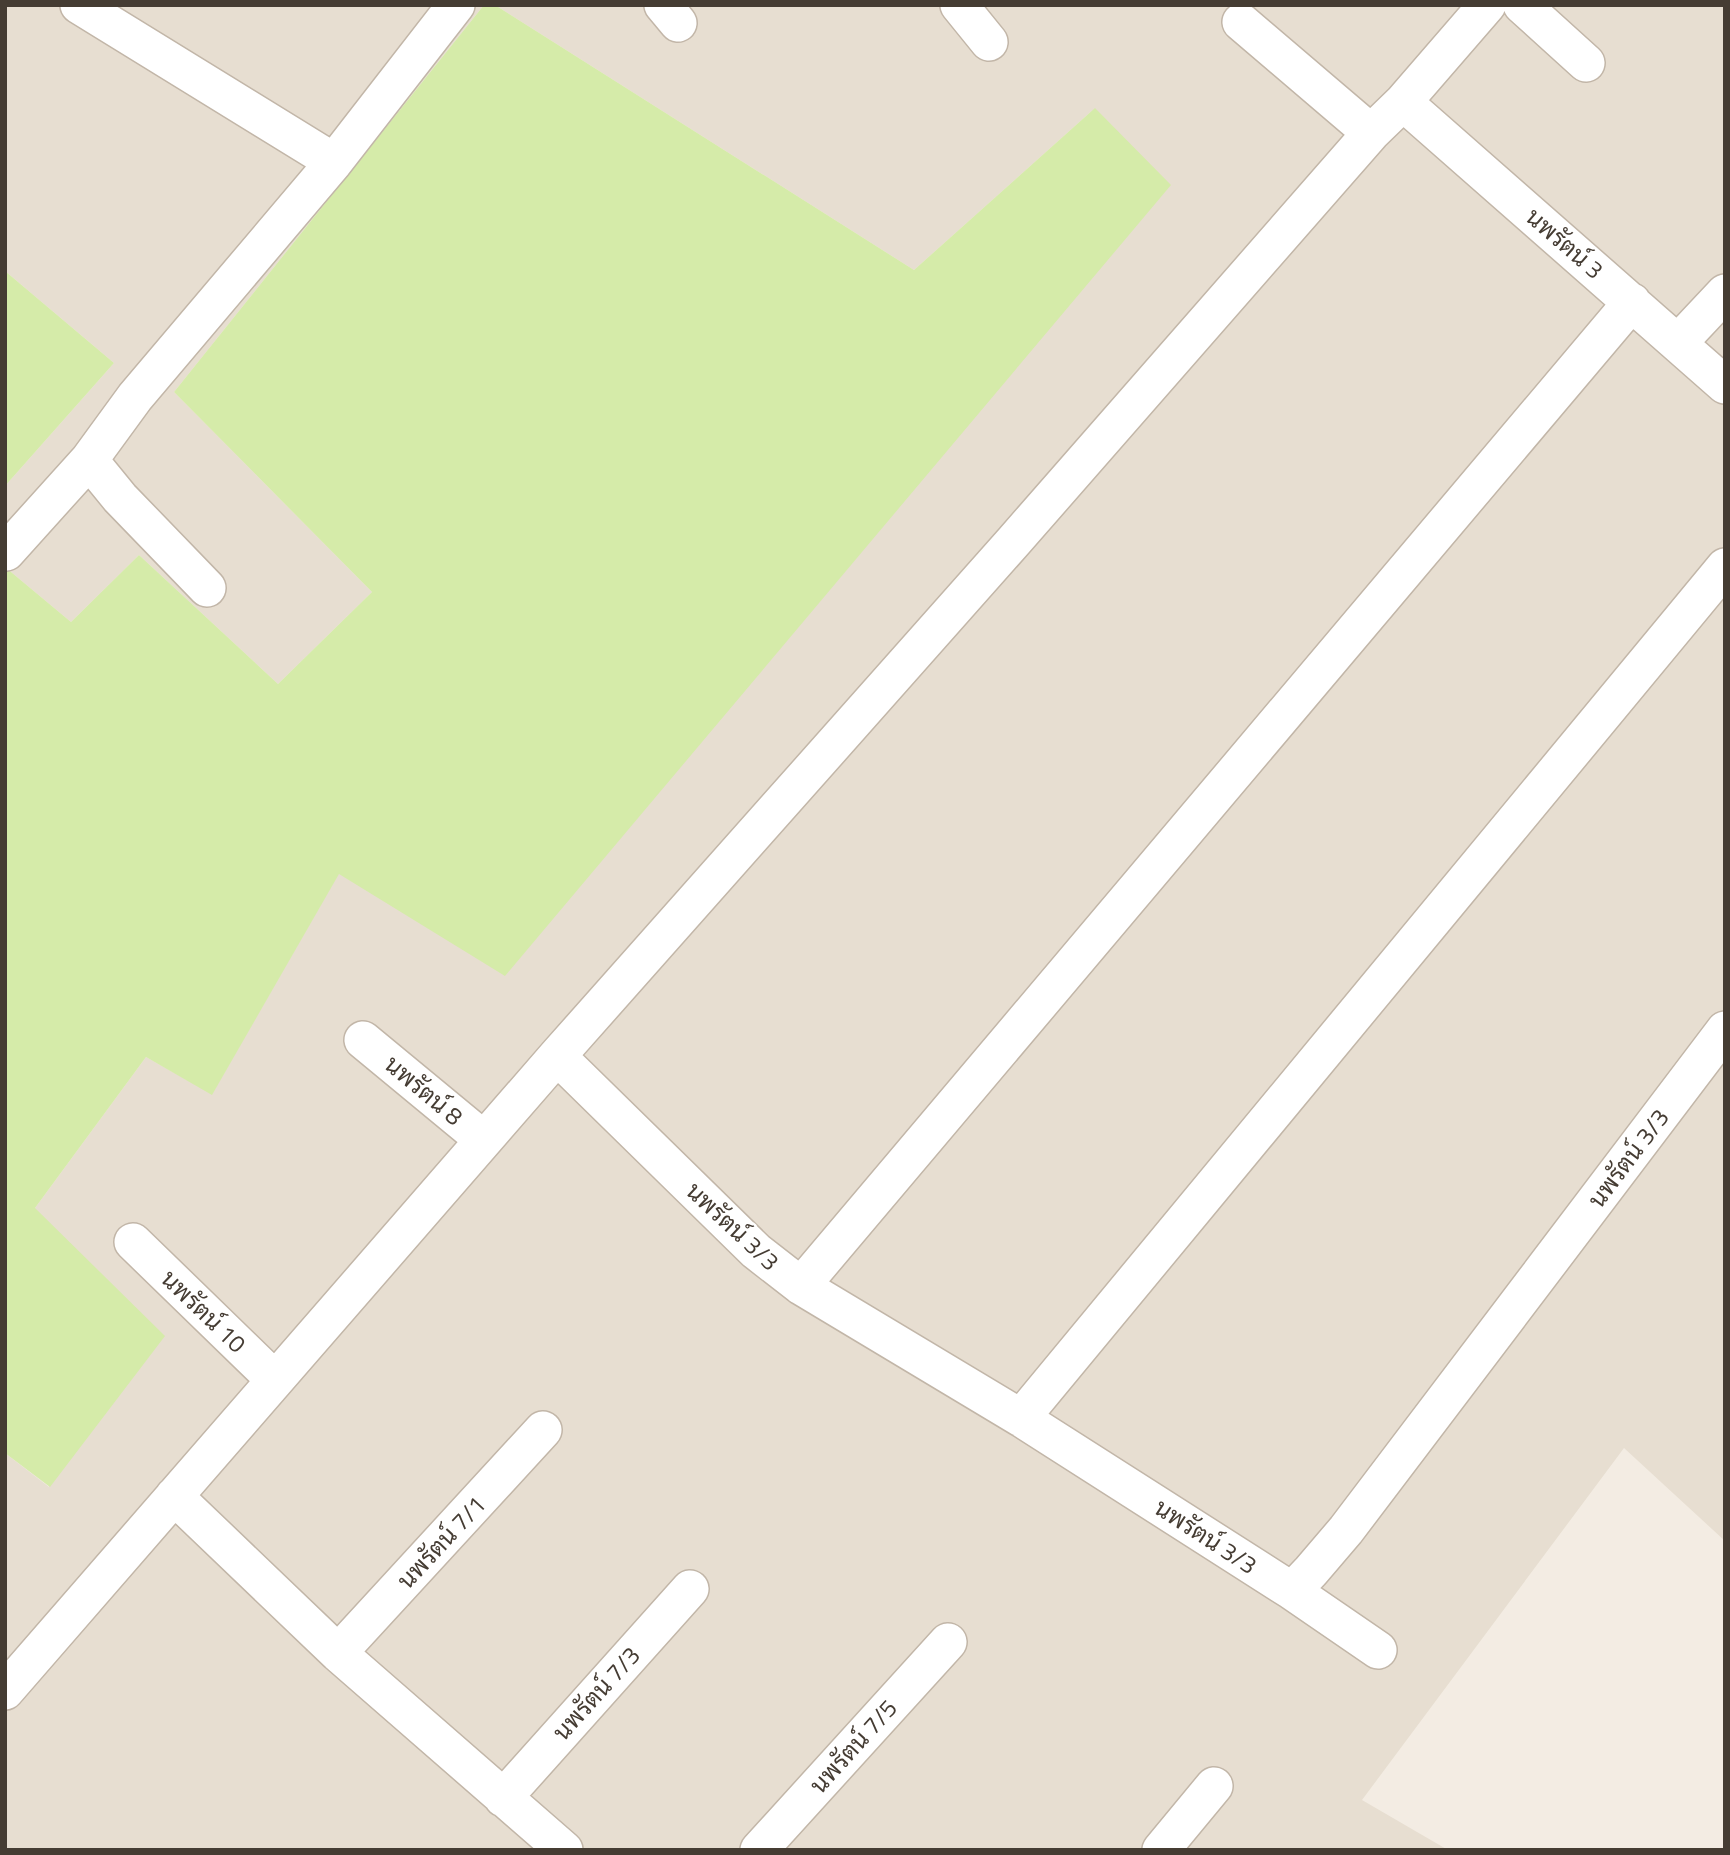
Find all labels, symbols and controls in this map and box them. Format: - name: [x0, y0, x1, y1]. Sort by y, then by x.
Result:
- street label: นพรัตน์ 3: [1518, 199, 1612, 287]
- street label: นพรัตน์ 8: [377, 1046, 471, 1134]
- street label: นพรัตน์ 3/3: [1579, 1101, 1677, 1215]
- street label: นพรัตน์ 3/3: [678, 1173, 788, 1279]
- street label: นพรัตน์ 10: [153, 1261, 255, 1361]
- street label: นพรัตน์ 7/1: [388, 1487, 494, 1597]
- street label: นพรัตน์ 3/3: [1148, 1489, 1264, 1583]
- street label: นพรัตน์ 7/3: [544, 1638, 648, 1748]
- street label: นพรัตน์ 7/5: [801, 1691, 905, 1801]

